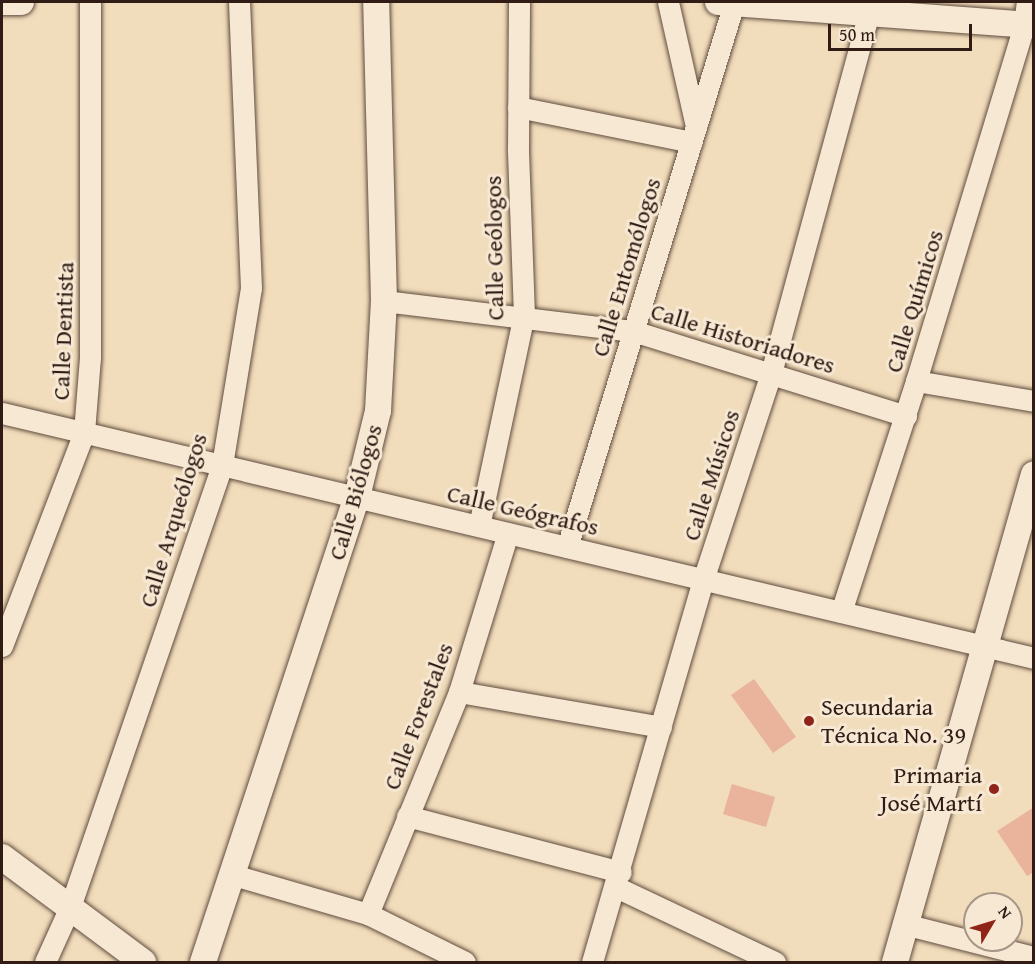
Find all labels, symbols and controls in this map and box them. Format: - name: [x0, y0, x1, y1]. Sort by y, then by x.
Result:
- scale bar: [831, 12, 975, 50]
- text: 50 m: [839, 21, 875, 48]
- street label: Calle Entomólogos: [585, 174, 667, 360]
- street label: Calle Geólogos: [478, 175, 510, 321]
- street label: Calle Químicos: [879, 226, 949, 376]
- street label: Calle Dentista: [46, 261, 80, 401]
- street label: Calle Historiadores: [648, 296, 838, 380]
- street label: Calle Músicos: [676, 406, 746, 544]
- street label: Calle Biólogos: [322, 421, 388, 563]
- street label: Calle Arqueólogos: [133, 430, 213, 610]
- street label: Calle Geógrafos: [445, 479, 601, 541]
- street label: Calle Forestales: [377, 638, 459, 794]
- place label: Secundaria Técnica No. 39: [821, 693, 966, 749]
- marker: Secundaria Técnica No. 39: [802, 714, 816, 728]
- place label: Primaria José Martí: [880, 761, 982, 817]
- marker: Primaria José Martí: [987, 782, 1001, 796]
- north arrow: [963, 892, 1023, 952]
- text: N: [993, 901, 1018, 924]

